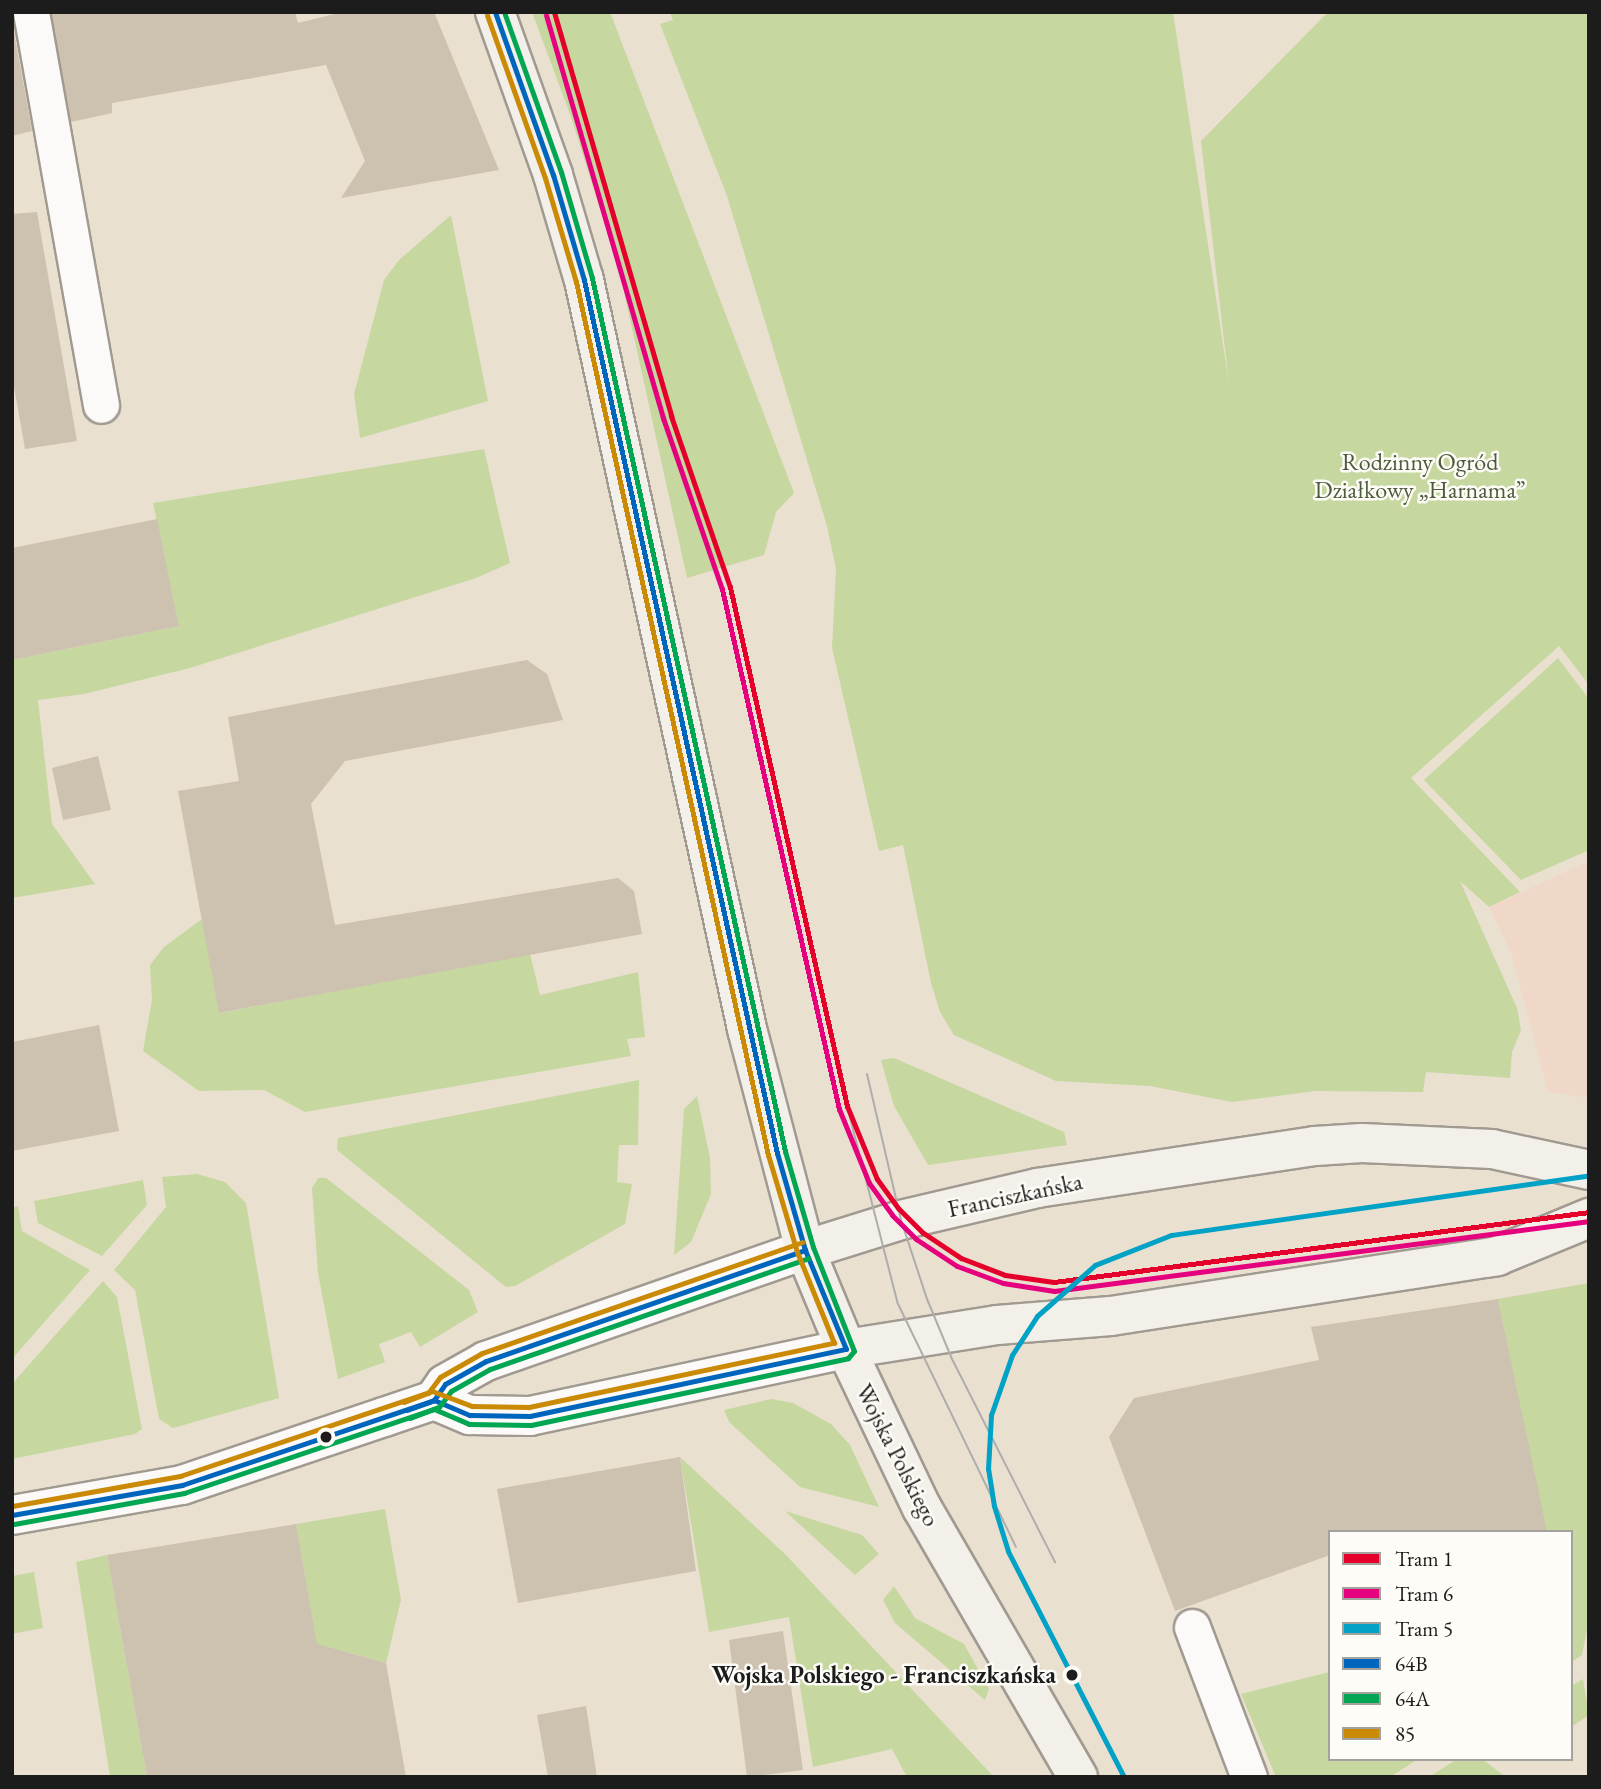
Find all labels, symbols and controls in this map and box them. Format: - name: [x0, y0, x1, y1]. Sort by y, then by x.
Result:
- park label: Rodzinny Ogród Działkowy „Harnama”: [1315, 448, 1525, 504]
- street label: Franciszkańska: [945, 1167, 1085, 1223]
- street label: Wojska Polskiego: [850, 1379, 946, 1531]
- unlabelled marker: [319, 1430, 333, 1444]
- legend: [1328, 1530, 1573, 1761]
- text: Tram 1: [1395, 1545, 1453, 1572]
- text: Tram 6: [1395, 1580, 1453, 1607]
- text: Tram 5: [1395, 1615, 1453, 1642]
- text: 64B: [1395, 1650, 1428, 1677]
- place label: Wojska Polskiego - Franciszkańska: [711, 1661, 1056, 1689]
- marker: Wojska Polskiego - Franciszkańska: [1062, 1665, 1082, 1685]
- text: 64A: [1395, 1685, 1430, 1712]
- text: 85: [1395, 1720, 1415, 1747]

